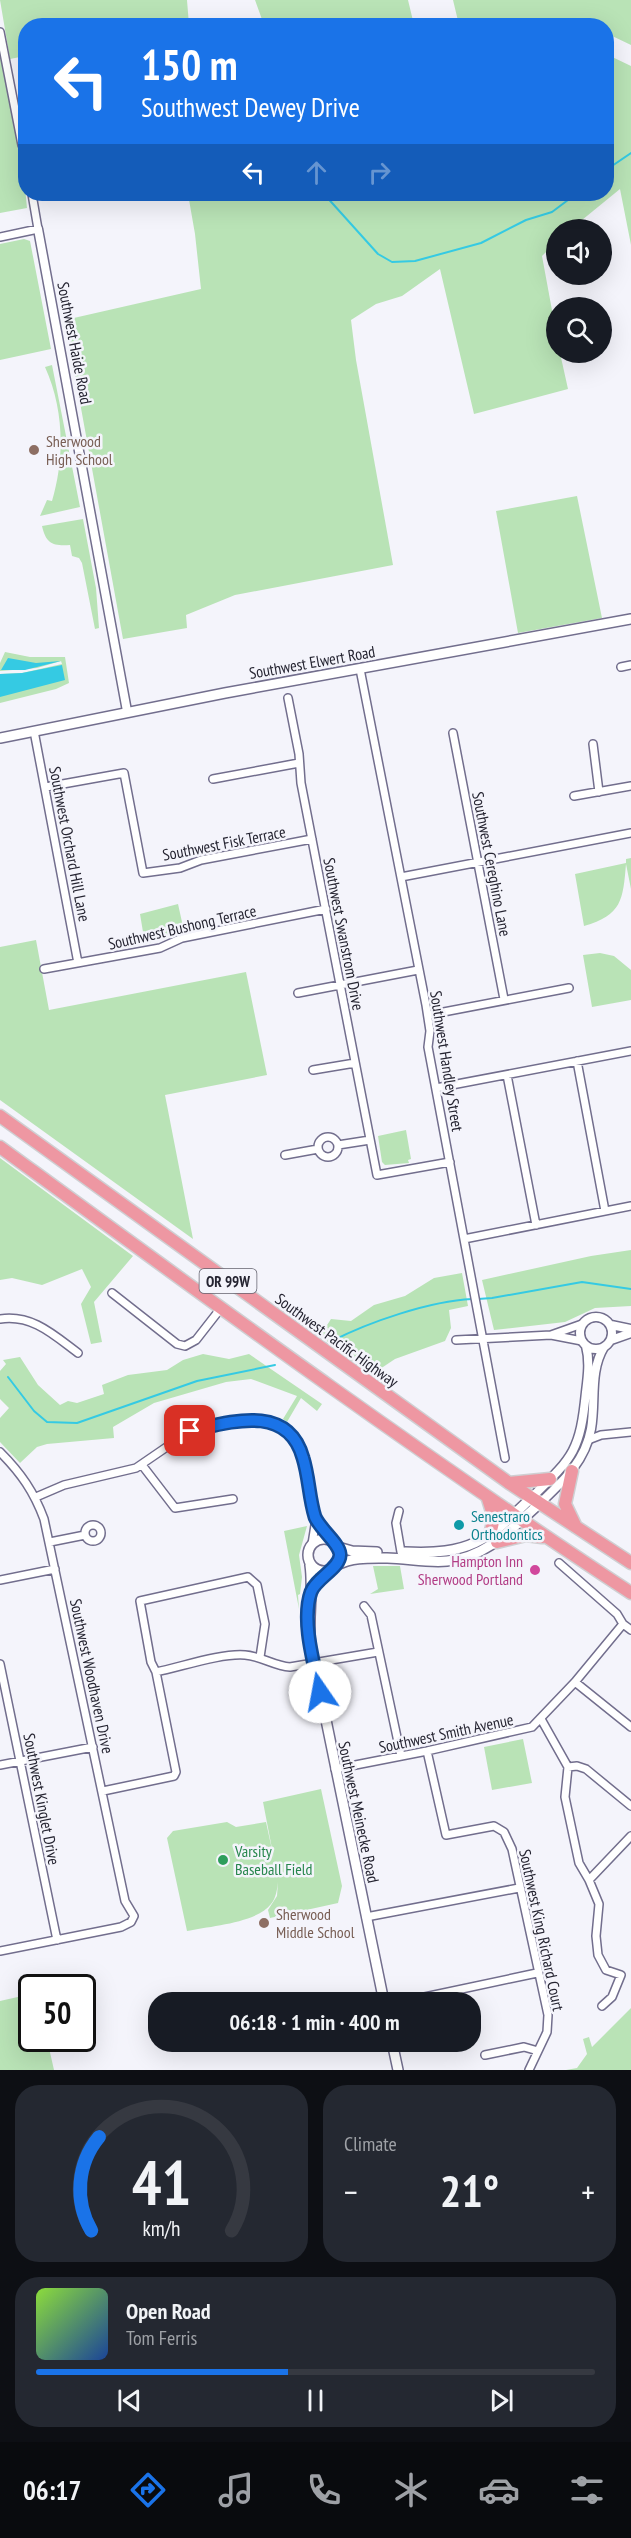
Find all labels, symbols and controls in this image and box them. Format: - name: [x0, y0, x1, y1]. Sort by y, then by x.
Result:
- text: 150 m: [141, 37, 238, 92]
- icon: left: [42, 42, 120, 120]
- text: Southwest Dewey Drive: [141, 90, 360, 124]
- icon: left: [237, 156, 270, 189]
- icon: ahead: [300, 156, 333, 189]
- icon: right: [363, 156, 396, 189]
- map controls: [546, 219, 612, 363]
- button: sound: [546, 219, 612, 285]
- street label: Southwest Haide Road: [53, 280, 97, 406]
- button: search: [546, 297, 612, 363]
- place label: Sherwood High School: [46, 431, 113, 469]
- marker: Sherwood High School: [27, 443, 41, 457]
- street label: Southwest Elwert Road: [247, 641, 377, 683]
- street label: Southwest Orchard Hill Lane: [45, 765, 95, 923]
- street label: Southwest Cereghino Lane: [468, 790, 516, 938]
- street label: Southwest Fisk Terrace: [161, 821, 287, 865]
- street label: Southwest Swanstrom Drive: [319, 856, 369, 1012]
- street label: Southwest Bushong Terrace: [106, 900, 258, 954]
- street label: Southwest Handley Street: [426, 989, 468, 1133]
- road number: OR 99W: [200, 1269, 256, 1293]
- street label: Southwest Pacific Highway: [272, 1289, 402, 1391]
- pin: [164, 1405, 215, 1456]
- icon: arrive: [173, 1414, 206, 1447]
- place label: Senestraro Orthodontics: [471, 1506, 543, 1544]
- marker: Senestraro Orthodontics: [452, 1518, 466, 1532]
- place label: Hampton Inn Sherwood Portland: [418, 1551, 523, 1589]
- marker: Hampton Inn Sherwood Portland: [528, 1563, 542, 1577]
- street label: Southwest Woodhaven Drive: [66, 1597, 118, 1755]
- position arrow: [288, 1660, 352, 1724]
- street label: Southwest Smith Avenue: [377, 1709, 515, 1757]
- street label: Southwest Kinglet Drive: [19, 1731, 65, 1867]
- street label: Southwest Meinecke Road: [334, 1739, 384, 1885]
- place label: Varsity Baseball Field: [234, 1841, 313, 1879]
- street label: Southwest King Richard Court: [515, 1847, 569, 2013]
- marker: Varsity Baseball Field: [216, 1853, 230, 1867]
- place label: Sherwood Middle School: [276, 1904, 355, 1942]
- marker: Sherwood Middle School: [257, 1916, 271, 1930]
- speed limit sign: 50: [18, 1974, 96, 2052]
- text: 06:18 · 1 min · 400 m: [229, 2008, 400, 2036]
- text: Climate: [344, 2131, 397, 2157]
- text: 41: [132, 2141, 191, 2222]
- text: 21°: [440, 2161, 499, 2219]
- text: −: [344, 2170, 358, 2213]
- text: +: [581, 2170, 595, 2213]
- text: km/h: [142, 2214, 181, 2242]
- text: Open Road: [126, 2297, 211, 2325]
- text: Tom Ferris: [126, 2325, 197, 2351]
- icon: previous: [113, 2384, 146, 2417]
- icon: pause: [299, 2384, 332, 2417]
- icon: next: [485, 2384, 518, 2417]
- icon: directions: [127, 2469, 169, 2511]
- icon: music: [215, 2469, 257, 2511]
- icon: phone: [303, 2469, 345, 2511]
- icon: climate: [390, 2469, 432, 2511]
- icon: car: [478, 2469, 520, 2511]
- icon: filters: [566, 2469, 608, 2511]
- text: 06:17: [23, 2473, 81, 2507]

